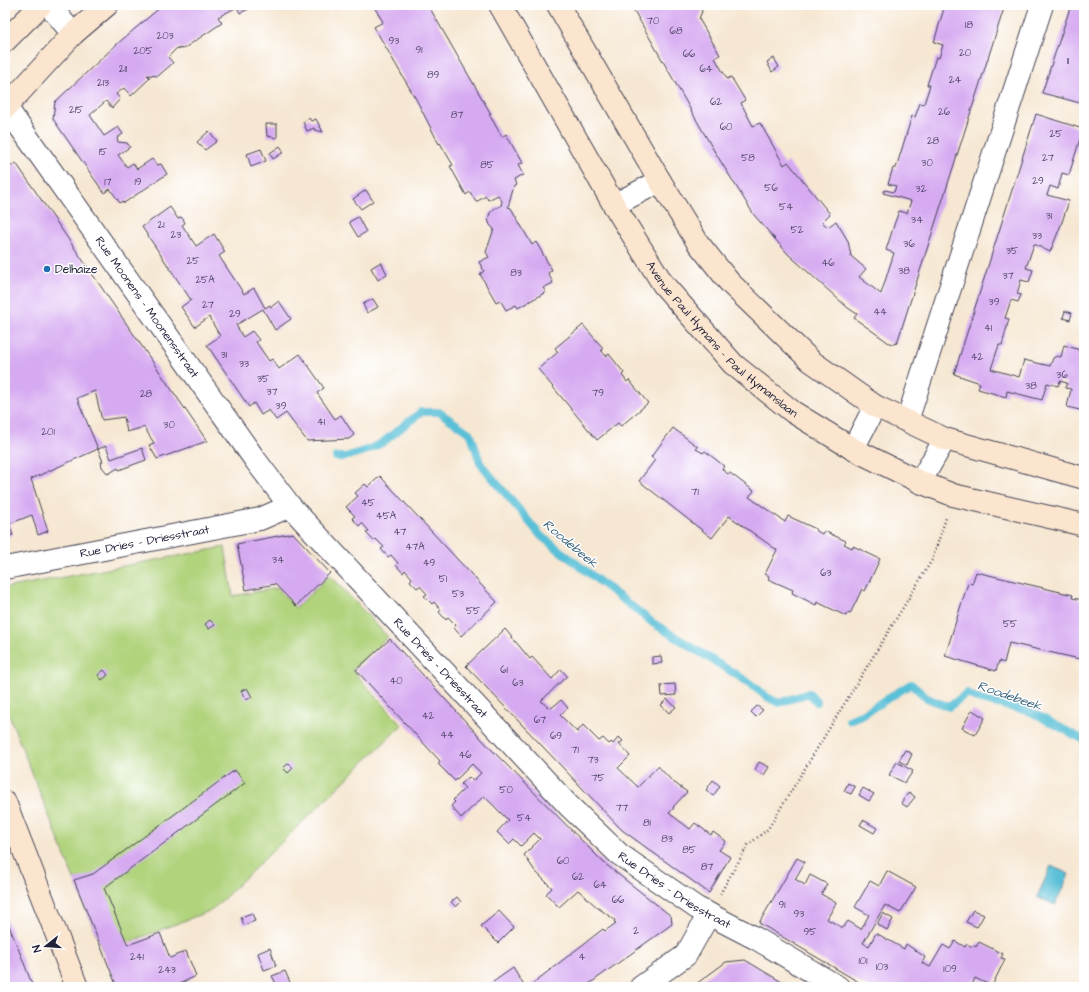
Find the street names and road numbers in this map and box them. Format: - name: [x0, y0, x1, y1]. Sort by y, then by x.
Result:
- street label: Rue Moonens - Moonensstraat: [91, 233, 203, 382]
- street label: Avenue Paul Hymans - Paul Hymanslaan: [642, 258, 801, 422]
- street label: Rue Dries - Driesstraat: [78, 521, 211, 562]
- street label: Rue Dries - Driesstraat: [389, 614, 491, 722]
- street label: Rue Dries - Driesstraat: [614, 848, 734, 933]

